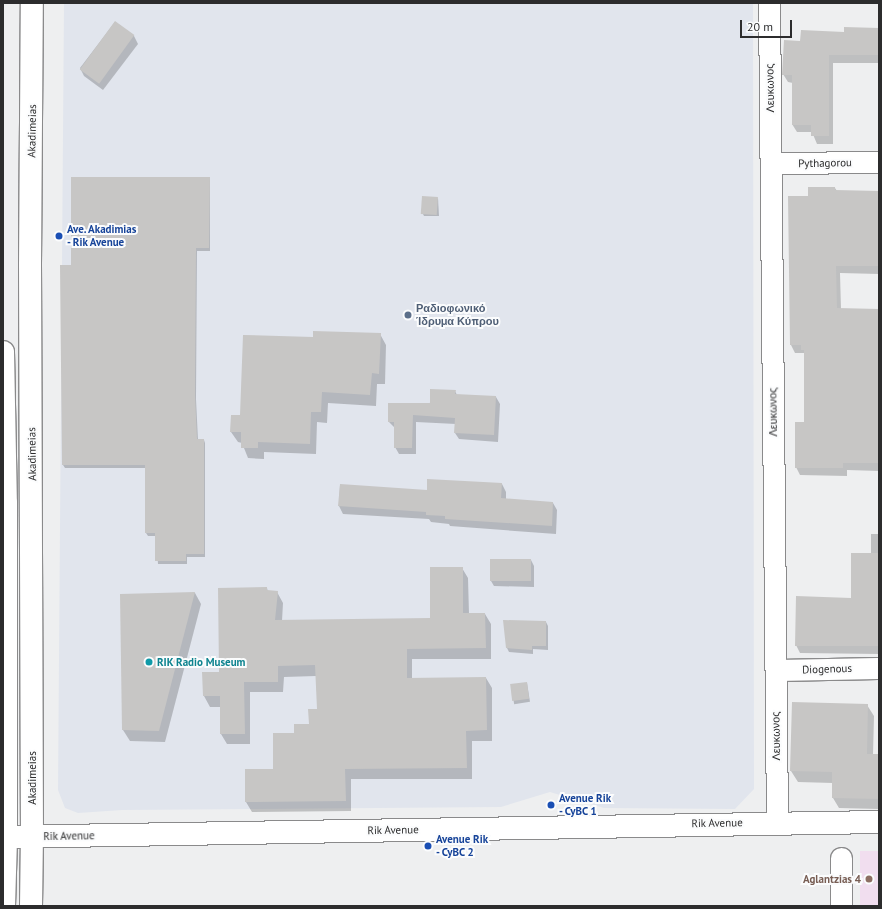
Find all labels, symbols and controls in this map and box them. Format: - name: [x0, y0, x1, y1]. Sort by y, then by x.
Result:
- scale bar: [742, 12, 794, 38]
- text: 20 m: [747, 19, 773, 34]
- street label: Λευκωνος: [763, 63, 777, 113]
- street label: Akadimeias: [25, 104, 39, 158]
- street label: Pythagorou: [798, 156, 852, 170]
- place label: Ave. Akadimias - Rik Avenue: [67, 223, 138, 249]
- marker: Ave. Akadimias - Rik Avenue: [54, 231, 64, 241]
- place label: Ραδιοφωνικό Ίδρυμα Κύπρου: [416, 302, 499, 328]
- marker: Ραδιοφωνικό Ίδρυμα Κύπρου: [403, 310, 413, 320]
- street label: Λευκωνος: [766, 387, 780, 437]
- street label: Akadimeias: [25, 427, 39, 481]
- place label: RIK Radio Museum: [157, 655, 246, 669]
- marker: RIK Radio Museum: [144, 657, 154, 667]
- street label: Diogenous: [802, 662, 852, 676]
- street label: Λευκωνος: [769, 711, 783, 761]
- street label: Akadimeias: [25, 751, 39, 805]
- place label: Avenue Rik - CyBC 1: [559, 792, 611, 818]
- marker: Avenue Rik - CyBC 1: [546, 800, 556, 810]
- street label: Rik Avenue: [691, 816, 743, 830]
- street label: Rik Avenue: [367, 823, 419, 837]
- street label: Rik Avenue: [43, 829, 95, 843]
- place label: Avenue Rik - CyBC 2: [436, 833, 488, 859]
- marker: Avenue Rik - CyBC 2: [423, 841, 433, 851]
- place label: Aglantzias 4: [803, 872, 861, 886]
- marker: Aglantzias 4: [864, 874, 874, 884]

